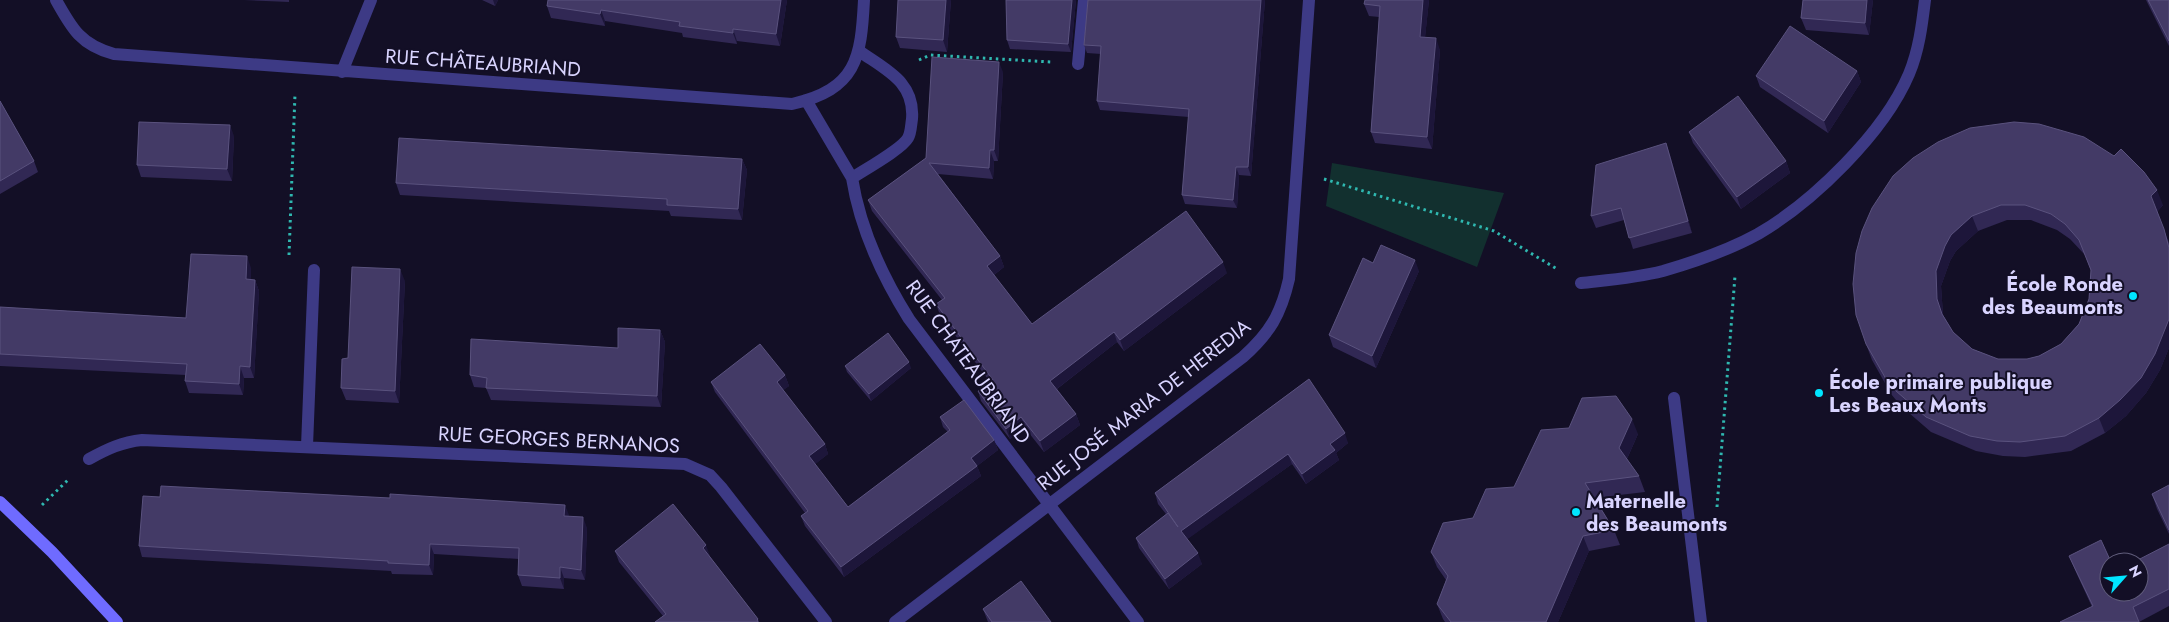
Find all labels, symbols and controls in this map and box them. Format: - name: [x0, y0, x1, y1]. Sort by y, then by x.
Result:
- street label: RUE CHÂTEAUBRIAND: [384, 42, 582, 84]
- place label: École Ronde des Beaumonts: [1982, 269, 2123, 322]
- street label: RUE CHATEAUBRIAND: [899, 274, 1037, 450]
- marker: École Ronde des Beaumonts: [2127, 290, 2139, 302]
- street label: RUE JOSÉ MARIA DE HEREDIA: [1031, 312, 1257, 498]
- place label: École primaire publique Les Beaux Monts: [1829, 367, 2052, 420]
- marker: École primaire publique Les Beaux Monts: [1813, 387, 1825, 399]
- street label: RUE GEORGES BERNANOS: [437, 419, 681, 461]
- place label: Maternelle des Beaumonts: [1586, 487, 1727, 539]
- marker: Maternelle des Beaumonts: [1570, 506, 1582, 518]
- north arrow: [2099, 552, 2149, 602]
- text: N: [2124, 562, 2147, 581]

